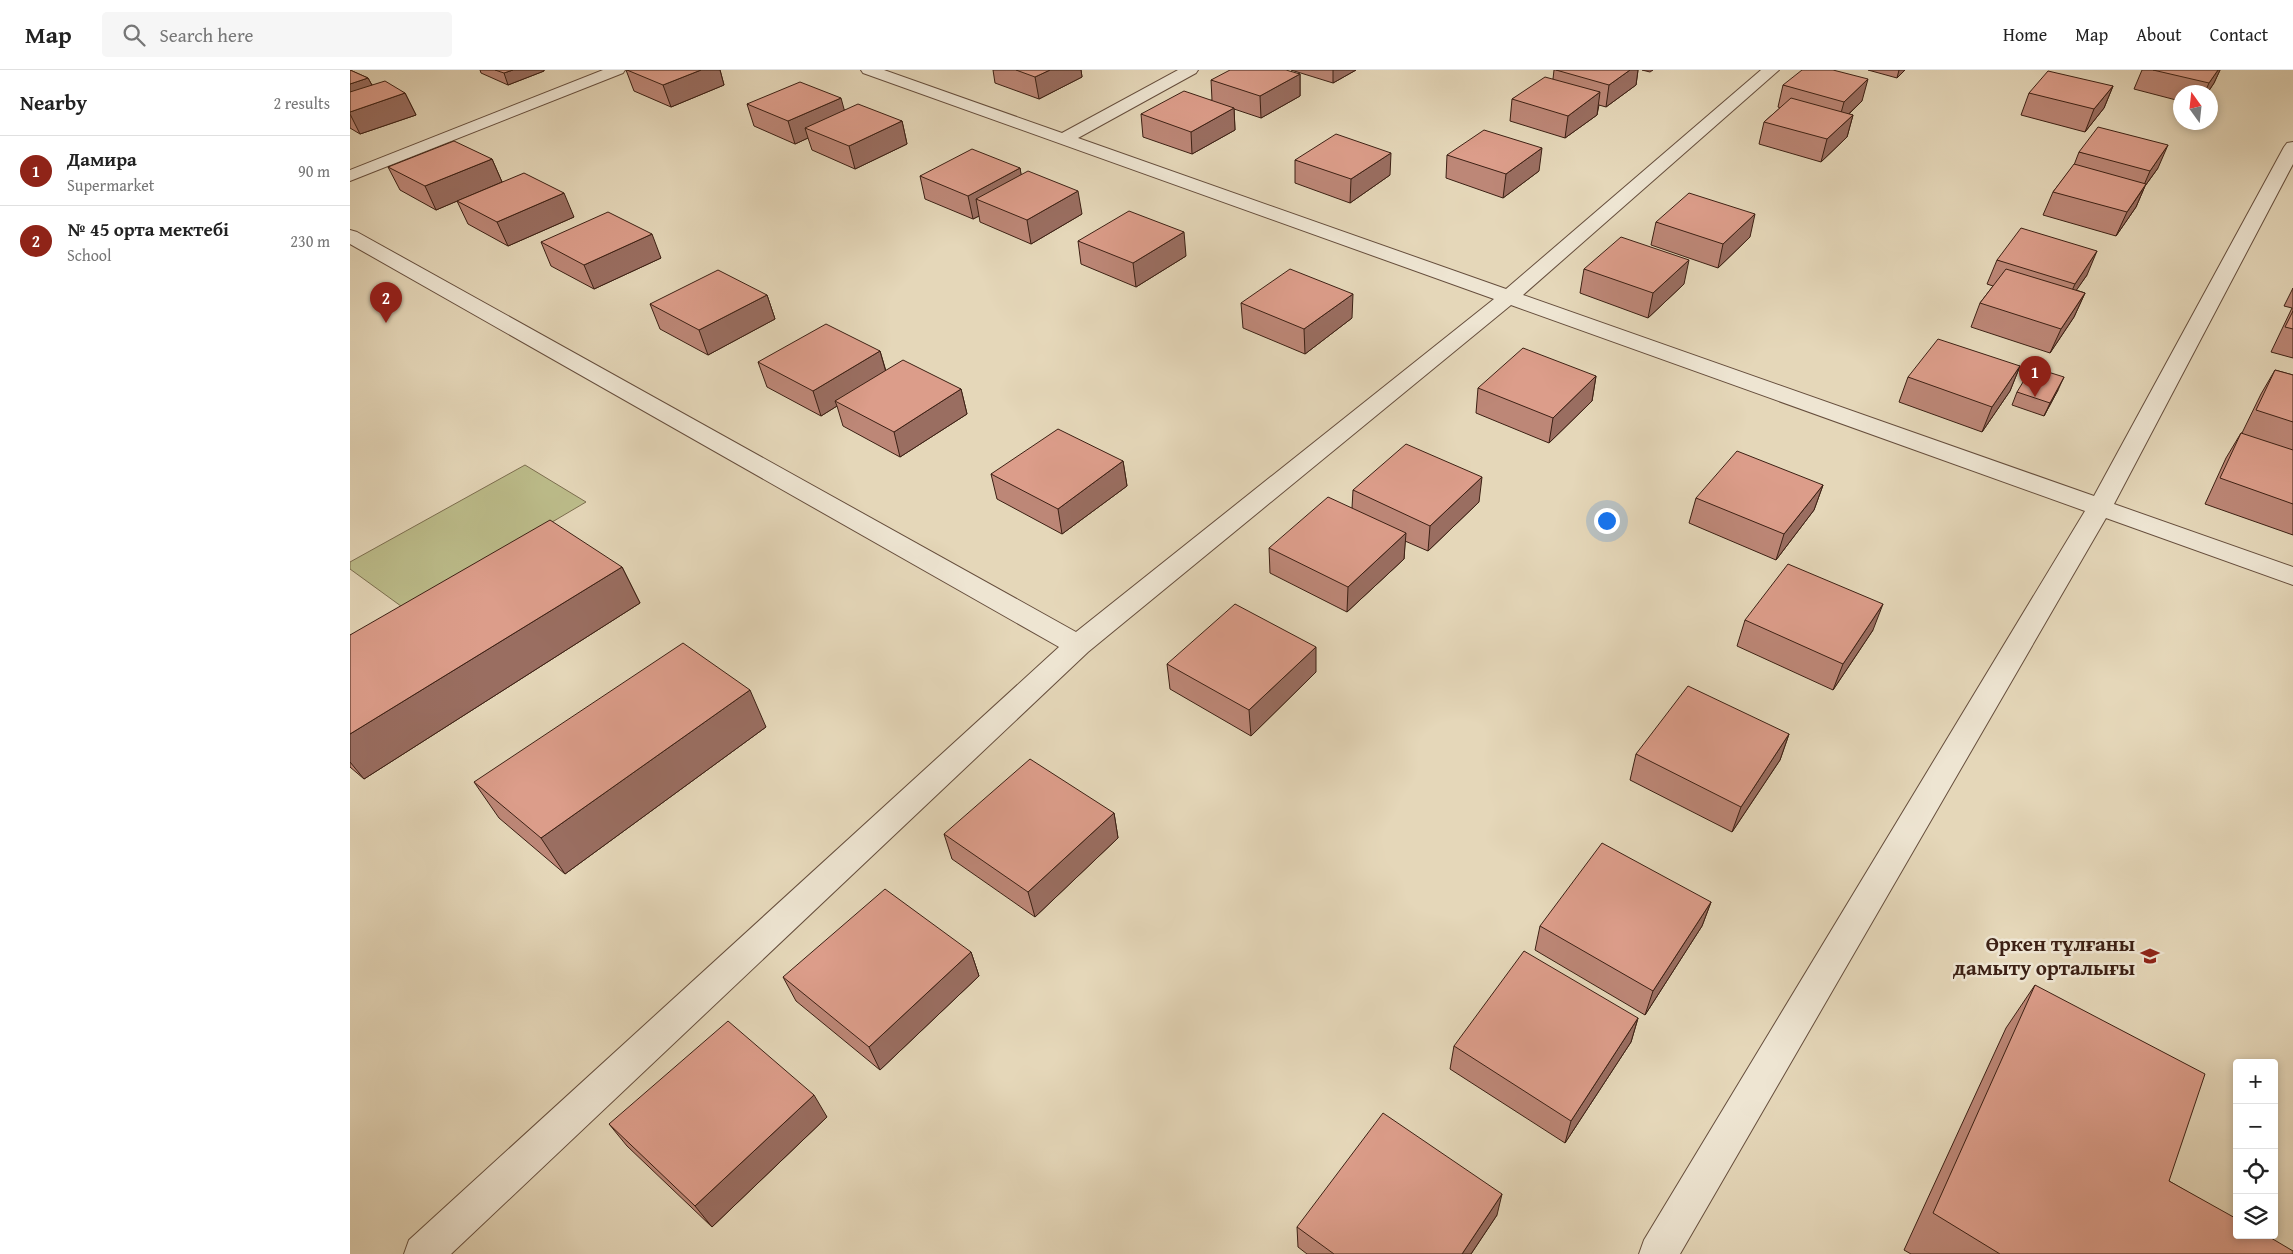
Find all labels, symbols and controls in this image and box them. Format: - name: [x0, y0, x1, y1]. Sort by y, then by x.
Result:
- search box: [102, 12, 452, 57]
- text: Map: [25, 17, 72, 52]
- icon: search: [120, 21, 148, 49]
- text: Search here: [160, 21, 253, 49]
- text: Home: [2003, 21, 2047, 48]
- text: Map: [2075, 21, 2108, 48]
- text: About: [2136, 21, 2182, 48]
- text: Contact: [2210, 21, 2268, 48]
- north arrow: [2173, 85, 2218, 130]
- text: Nearby: [20, 87, 87, 118]
- text: 2 results: [273, 91, 330, 115]
- text: Дамира: [67, 145, 137, 173]
- text: 1: [32, 159, 40, 183]
- text: 90 m: [298, 159, 330, 183]
- text: Supermarket: [67, 173, 154, 197]
- text: № 45 орта мектебі: [67, 215, 229, 243]
- text: 2: [32, 229, 40, 253]
- text: 230 m: [290, 229, 330, 253]
- text: School: [67, 243, 111, 267]
- pin: 2: [370, 282, 402, 323]
- pin: 1: [2019, 356, 2051, 397]
- your location: [1594, 508, 1620, 534]
- place label: Өркен тұлғаны дамыту орталығы: [1953, 928, 2135, 983]
- school or university icon: Өркен тұлғаны дамыту орталығы: [2139, 945, 2161, 967]
- map controls: [2233, 1059, 2278, 1239]
- button: +: [2233, 1059, 2278, 1104]
- button: −: [2233, 1104, 2278, 1149]
- button: locate: [2233, 1149, 2278, 1194]
- button: layers: [2233, 1194, 2278, 1239]

